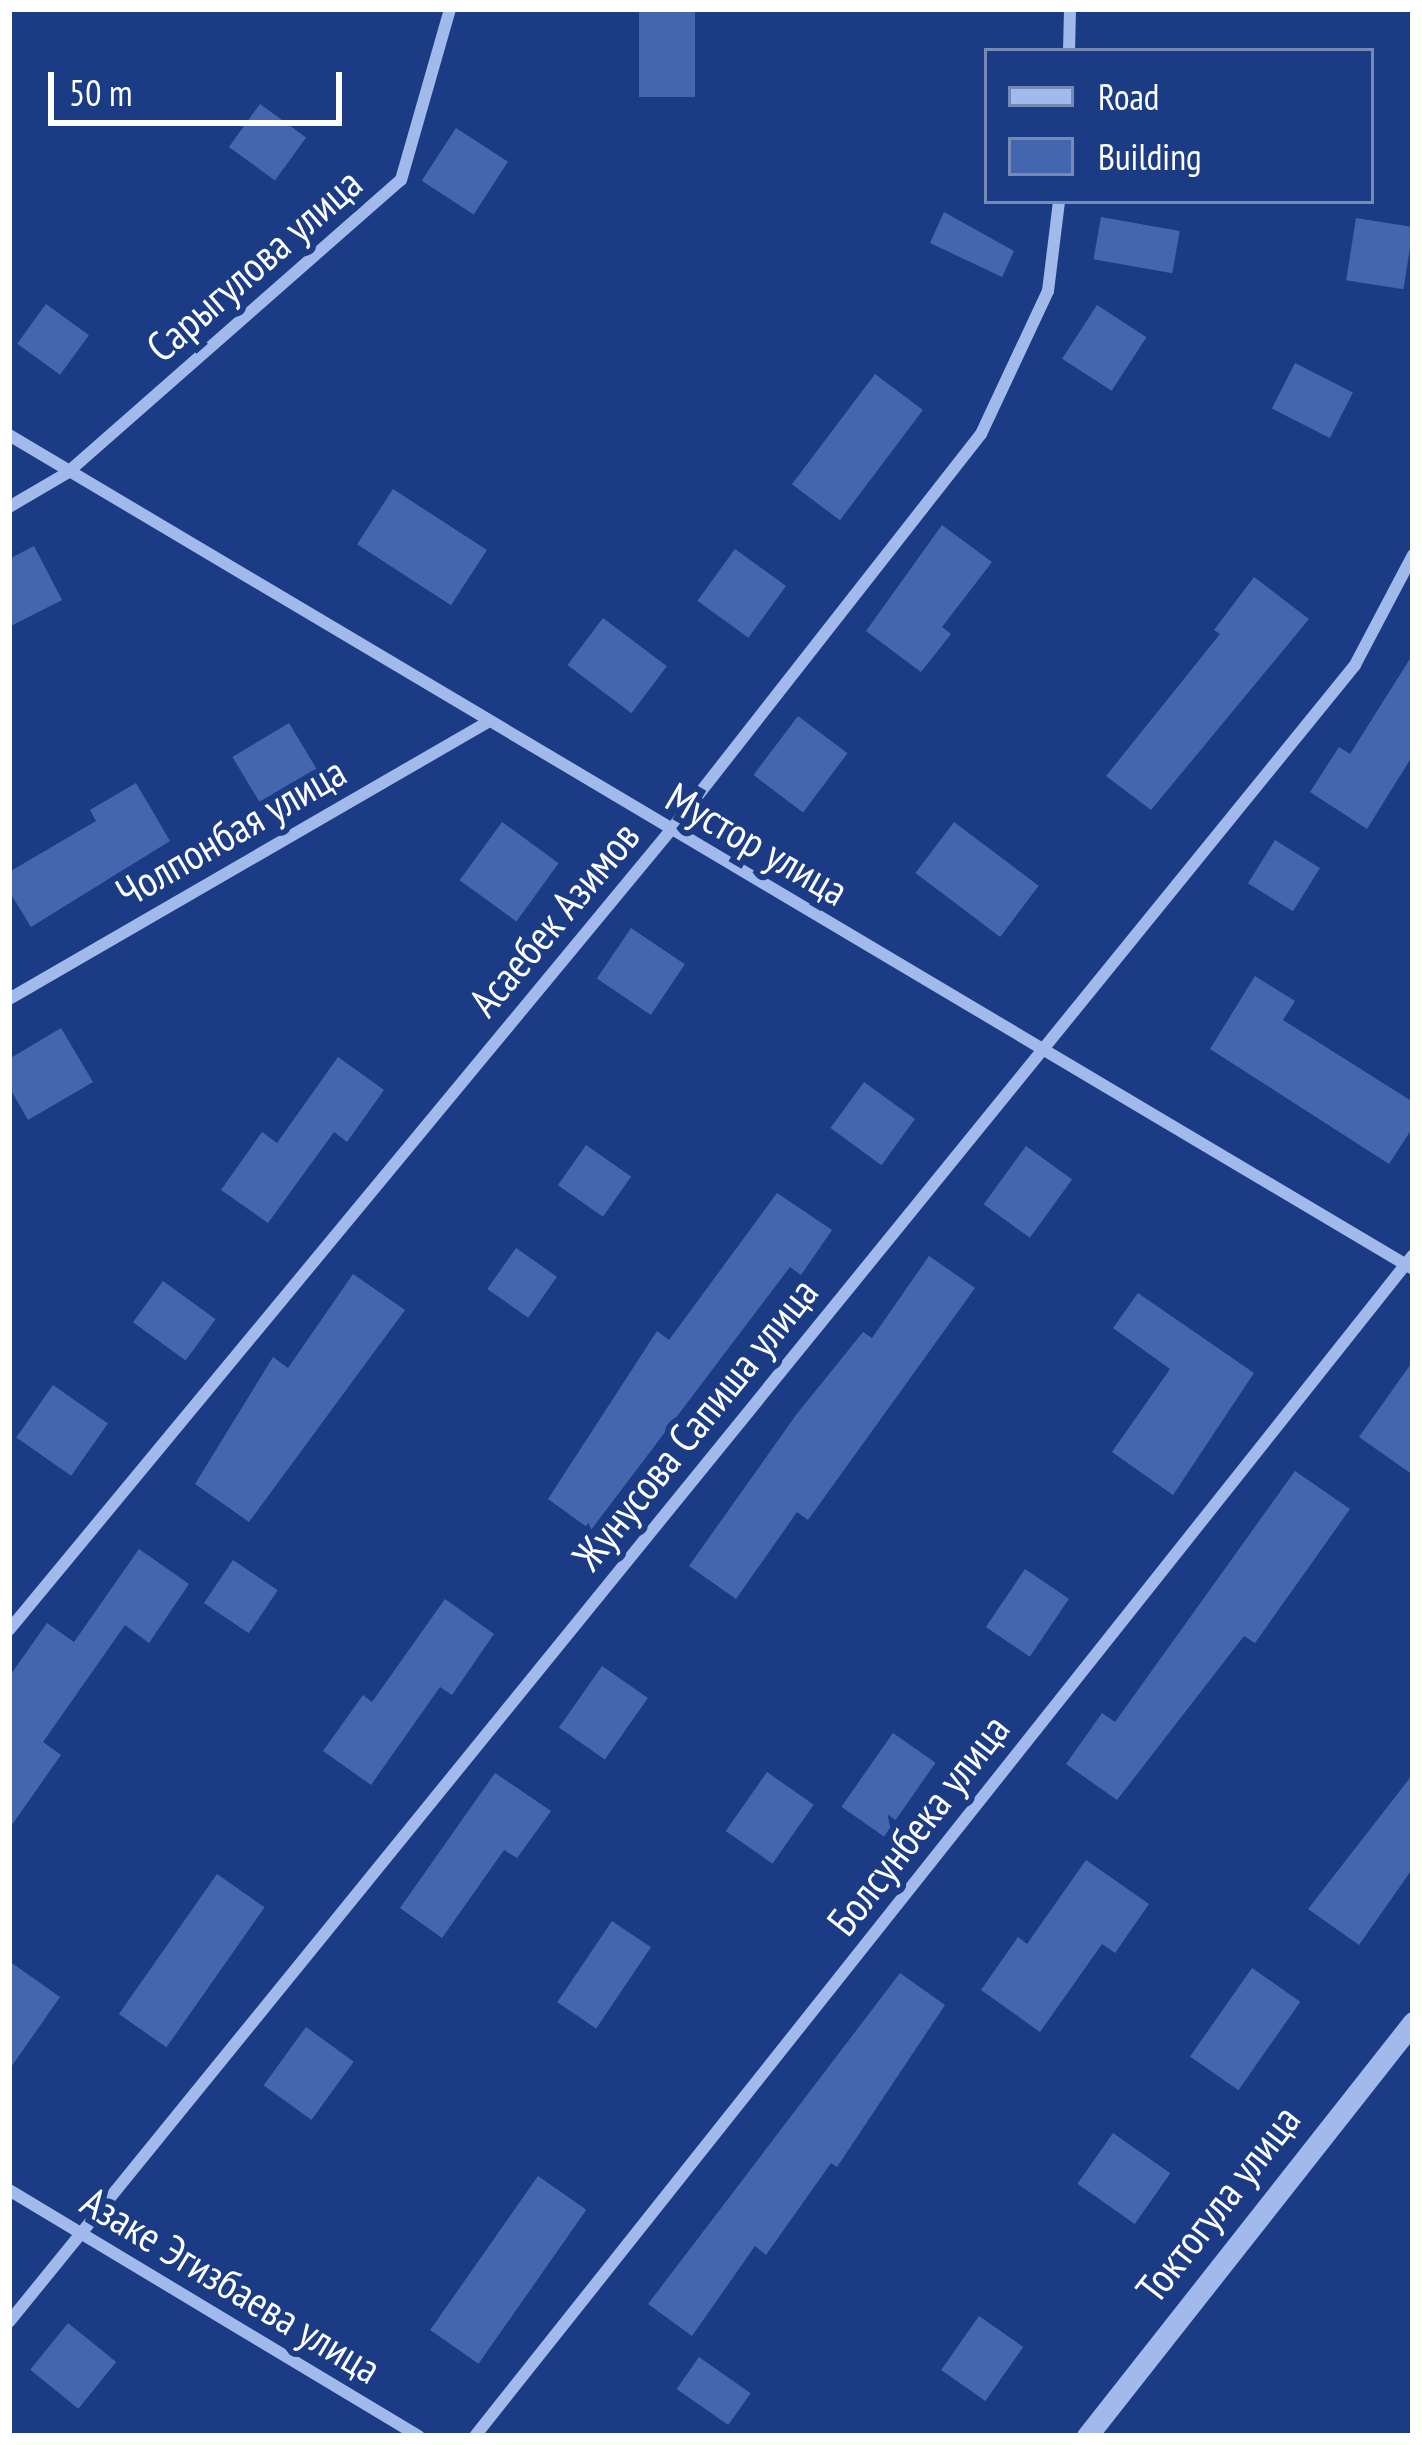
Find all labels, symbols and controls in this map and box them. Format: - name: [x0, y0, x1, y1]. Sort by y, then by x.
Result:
- scale bar: [54, 48, 348, 122]
- legend: [984, 48, 1374, 204]
- text: 50 m: [69, 69, 132, 116]
- text: Road: [1098, 73, 1159, 120]
- text: Building: [1098, 133, 1202, 180]
- street label: Сарыгулова улица: [136, 158, 372, 372]
- street label: Чолпонбая улица: [107, 746, 355, 918]
- street label: Мустор улица: [657, 772, 857, 916]
- street label: Асаебек Азимов: [458, 811, 650, 1027]
- street label: Жунусова Сапиша улица: [562, 1268, 828, 1580]
- street label: Болсунбека улица: [816, 1705, 1020, 1945]
- street label: Токтогула улица: [1125, 2095, 1311, 2313]
- street label: Азаке Эгизбаева улица: [72, 2176, 390, 2394]

